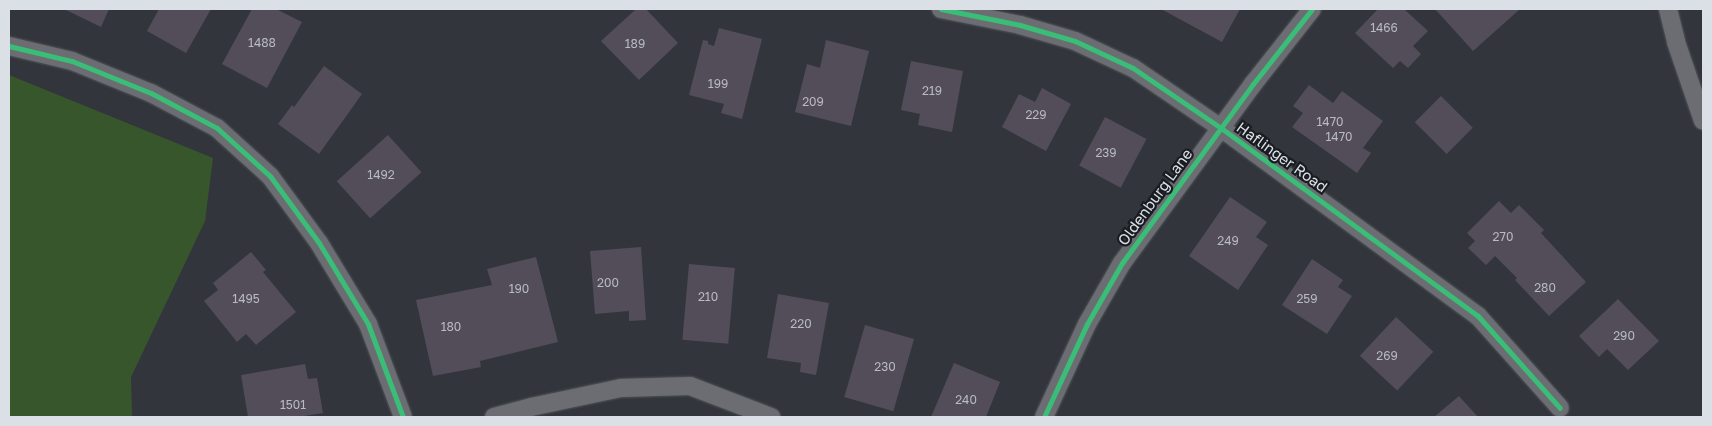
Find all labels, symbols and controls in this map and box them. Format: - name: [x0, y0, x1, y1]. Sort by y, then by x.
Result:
- house number: 1466: [1370, 21, 1398, 35]
- house number: 1488: [248, 36, 276, 50]
- house number: 189: [625, 37, 645, 51]
- house number: 199: [708, 77, 728, 91]
- house number: 219: [922, 84, 942, 98]
- house number: 209: [802, 95, 824, 109]
- house number: 229: [1025, 108, 1047, 122]
- house number: 1470: [1317, 115, 1343, 129]
- street label: Haflinger Road: [1233, 118, 1331, 196]
- house number: 1470: [1326, 130, 1352, 144]
- street label: Oldenburg Lane: [1114, 145, 1196, 249]
- house number: 239: [1095, 146, 1117, 160]
- house number: 1492: [367, 168, 395, 182]
- house number: 270: [1493, 230, 1513, 244]
- house number: 249: [1217, 234, 1239, 248]
- house number: 200: [597, 276, 619, 290]
- house number: 280: [1534, 281, 1556, 295]
- house number: 190: [509, 282, 529, 296]
- house number: 210: [698, 290, 718, 304]
- house number: 1495: [232, 292, 260, 306]
- house number: 259: [1296, 292, 1318, 306]
- house number: 220: [790, 317, 812, 331]
- house number: 180: [441, 320, 461, 334]
- house number: 290: [1613, 329, 1635, 343]
- house number: 269: [1376, 349, 1398, 363]
- house number: 230: [874, 360, 896, 374]
- house number: 240: [955, 393, 977, 407]
- house number: 1501: [280, 398, 306, 412]

